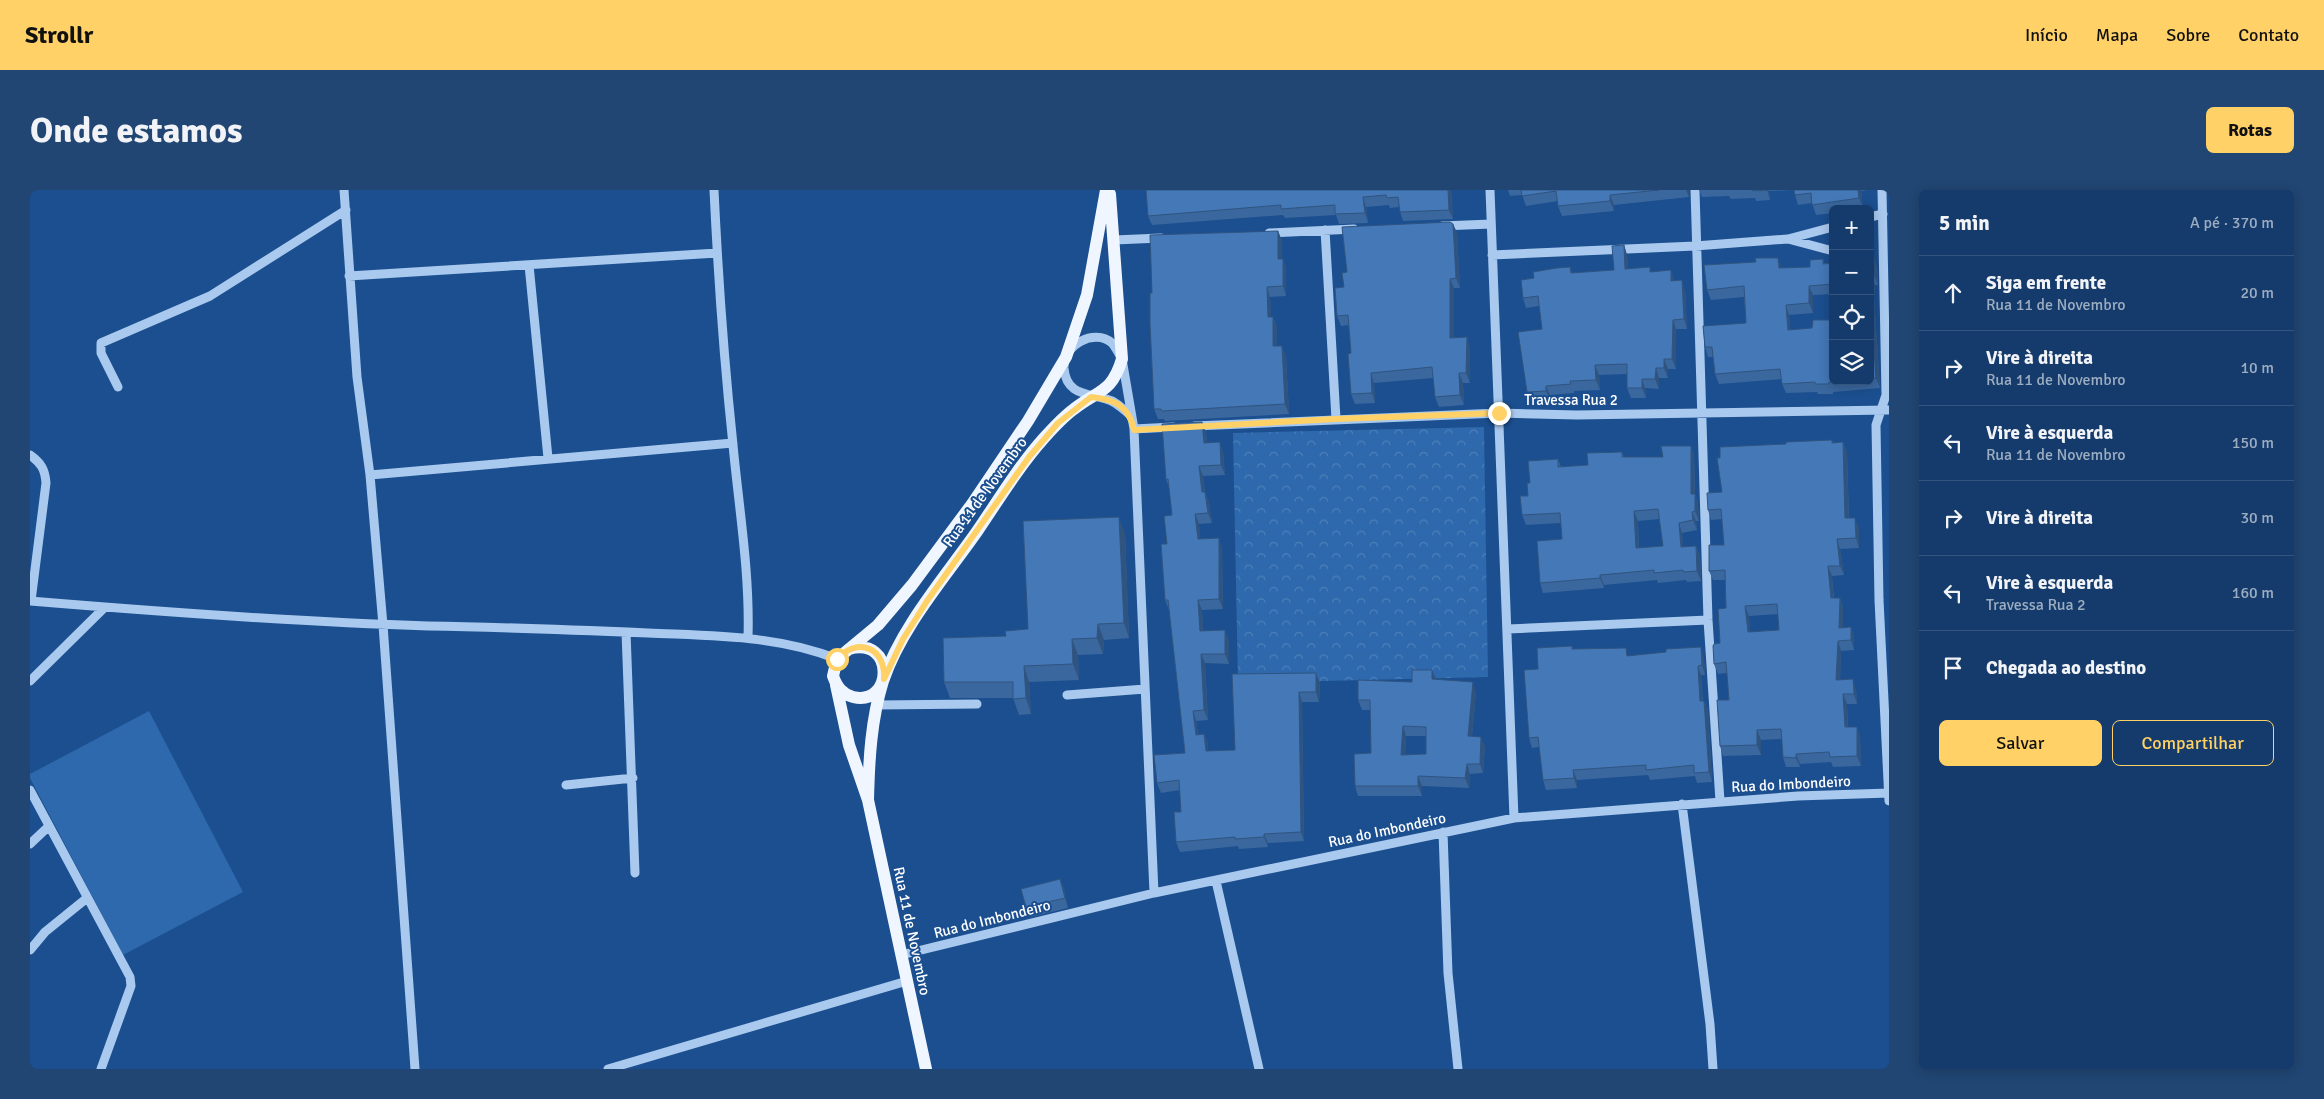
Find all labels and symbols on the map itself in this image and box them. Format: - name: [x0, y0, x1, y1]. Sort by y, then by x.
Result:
- street label: Travessa Rua 2: [1524, 391, 1618, 409]
- route end: [1488, 402, 1511, 425]
- street label: Rua 11 de Novembro: [939, 434, 1031, 550]
- route start: [826, 648, 849, 671]
- street label: Rua do Imbondeiro: [1731, 772, 1851, 796]
- street label: Rua do Imbondeiro: [1327, 809, 1448, 851]
- street label: Rua 11 de Novembro: [890, 865, 934, 997]
- street label: Rua do Imbondeiro: [932, 896, 1052, 942]

